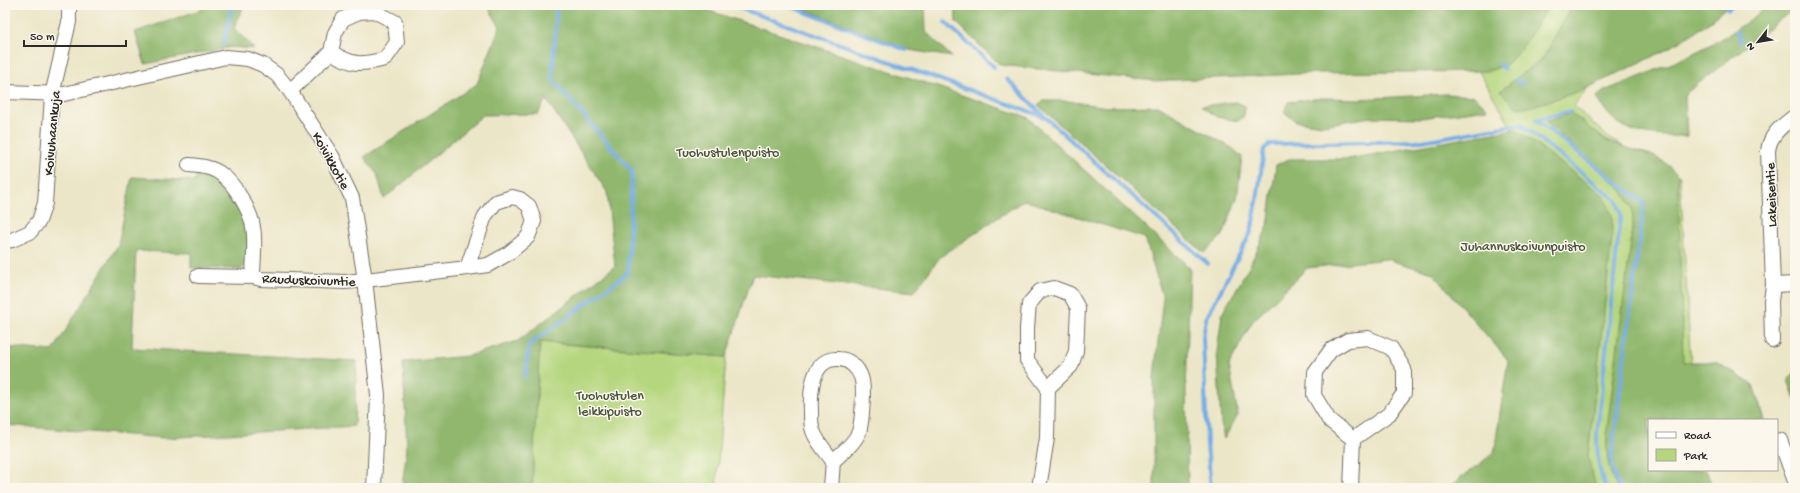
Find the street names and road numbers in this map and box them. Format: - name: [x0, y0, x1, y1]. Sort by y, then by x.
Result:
- street label: Koivuhaankuja: [41, 89, 66, 176]
- street label: Koivikkotie: [307, 130, 353, 194]
- street label: Lakeisentie: [1763, 162, 1782, 227]
- street label: Rauduskoivuntie: [262, 271, 357, 292]

